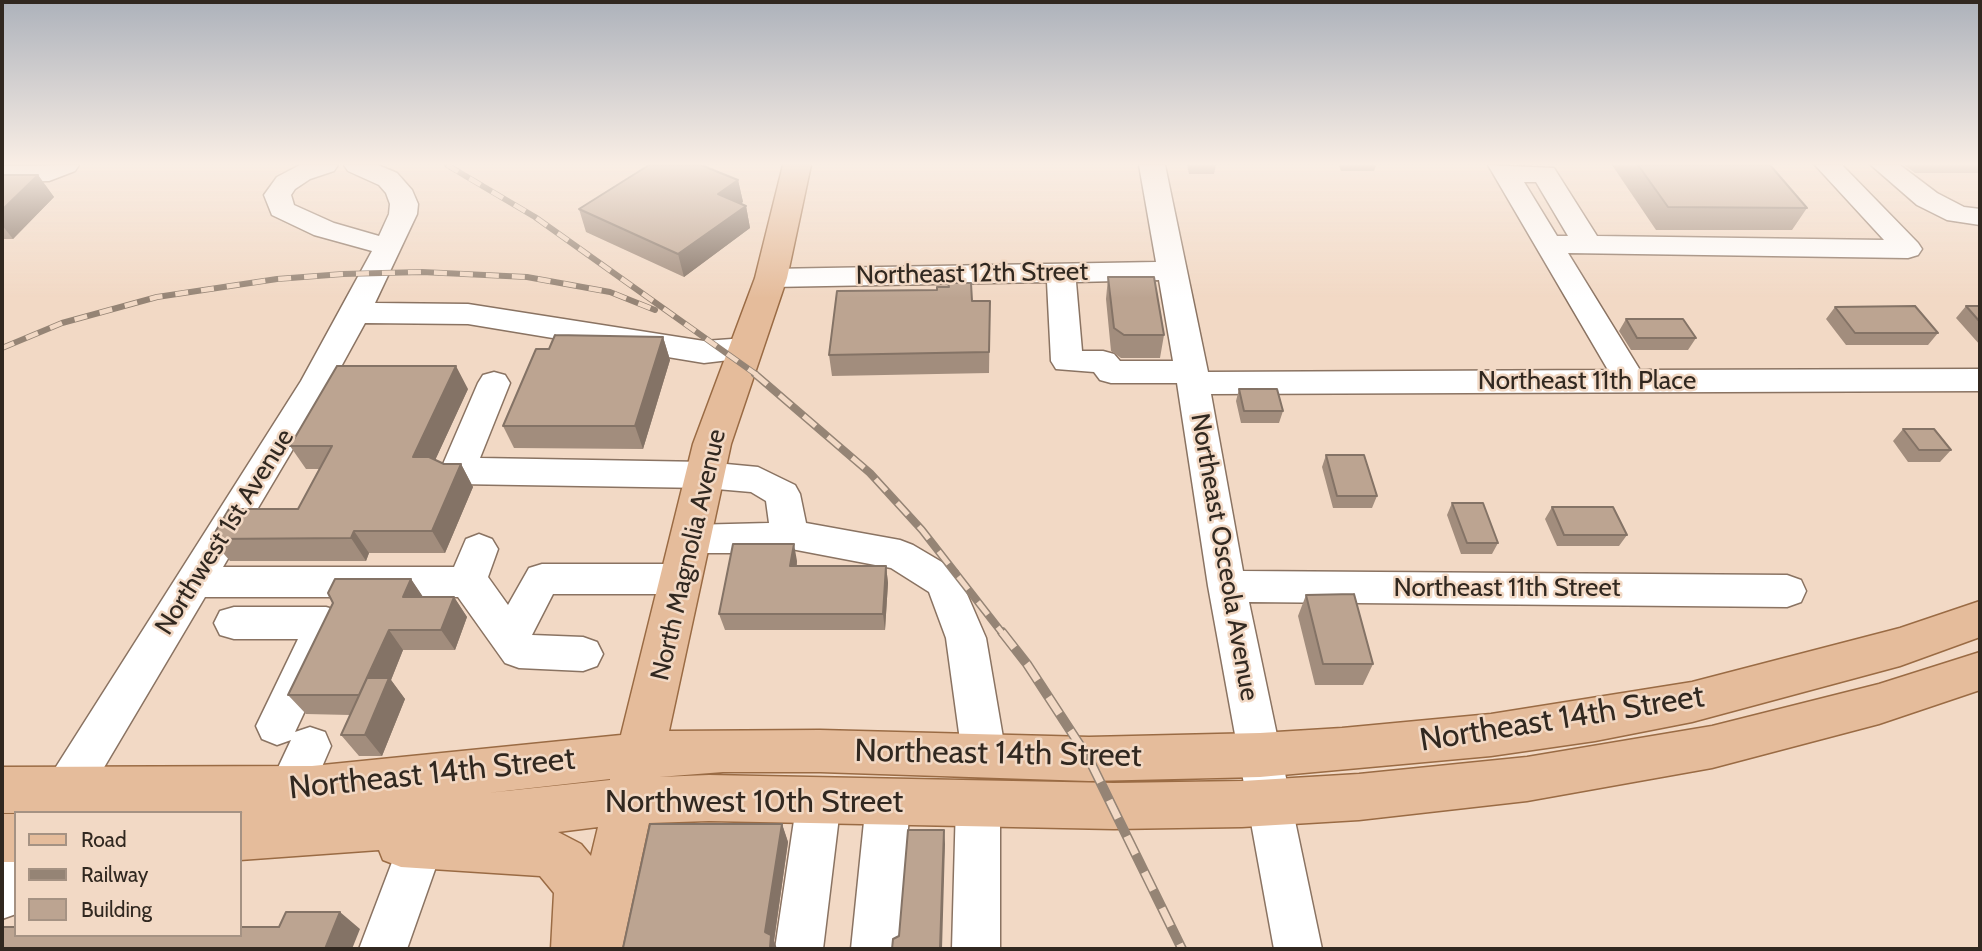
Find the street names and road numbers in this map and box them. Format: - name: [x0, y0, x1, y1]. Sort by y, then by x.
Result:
- street label: Northeast 12th Street: [856, 256, 1088, 292]
- street label: Northeast 11th Place: [1478, 365, 1696, 397]
- street label: Northeast Osceola Avenue: [1183, 411, 1265, 703]
- street label: Northwest 1st Avenue: [149, 423, 301, 641]
- street label: North Magnolia Avenue: [645, 426, 733, 684]
- street label: Northeast 11th Street: [1394, 572, 1620, 604]
- street label: Northeast 14th Street: [1417, 678, 1707, 760]
- street label: Northeast 14th Street: [854, 732, 1142, 776]
- street label: Northeast 14th Street: [287, 740, 577, 808]
- street label: Northwest 10th Street: [605, 784, 903, 822]

